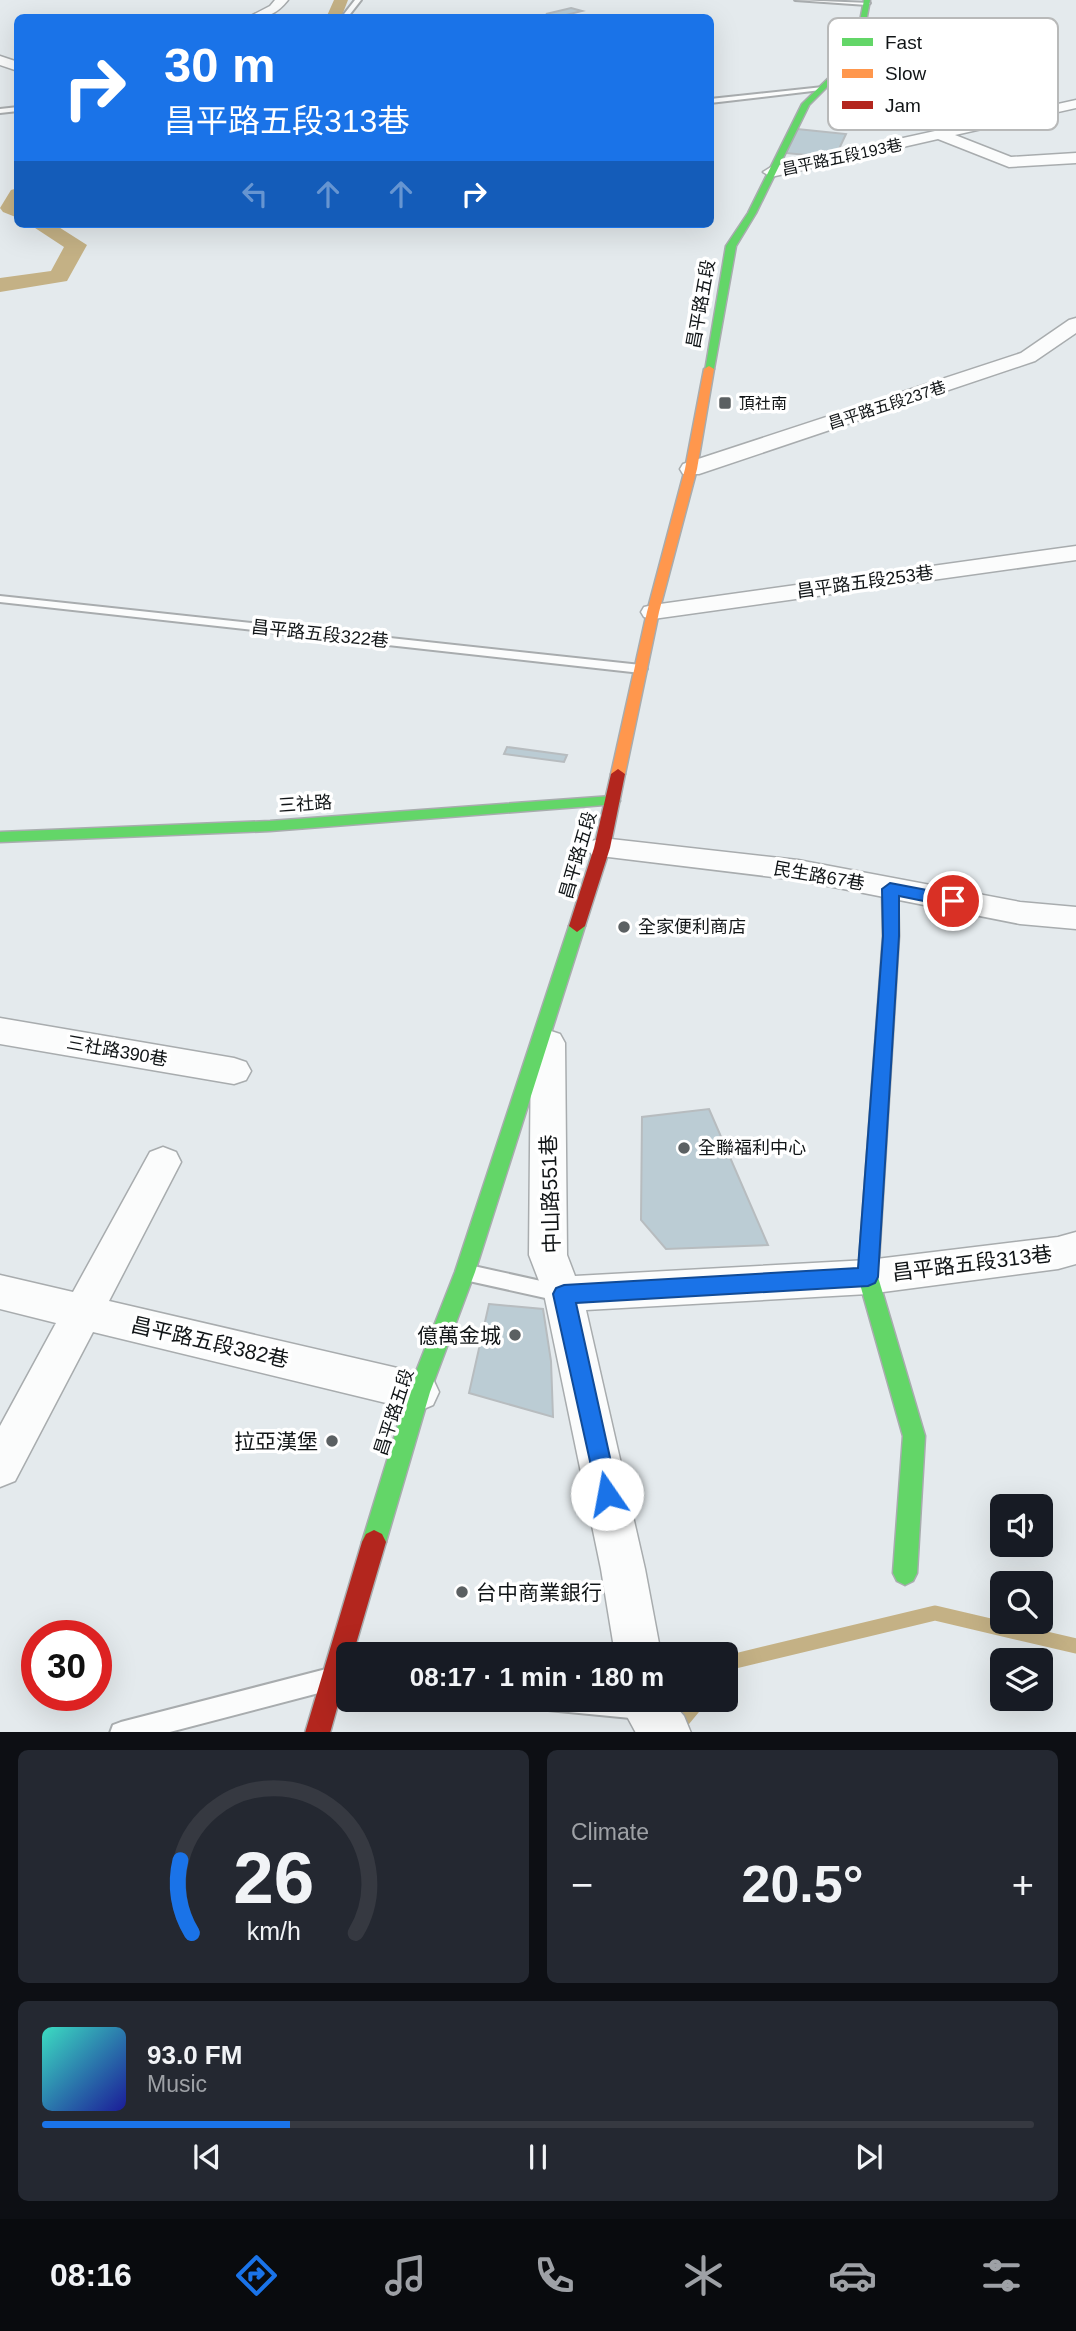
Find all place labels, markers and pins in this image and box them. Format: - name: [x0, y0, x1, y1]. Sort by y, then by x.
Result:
- marker: 頂社南: [717, 395, 733, 411]
- place label: 頂社南: [739, 395, 787, 412]
- pin: [923, 871, 983, 931]
- place label: 全家便利商店: [638, 917, 746, 937]
- marker: 全家便利商店: [616, 919, 632, 935]
- place label: 全聯福利中心: [698, 1138, 806, 1158]
- marker: 全聯福利中心: [676, 1140, 692, 1156]
- place label: 億萬金城: [417, 1324, 501, 1347]
- marker: 億萬金城: [507, 1327, 523, 1343]
- place label: 拉亞漢堡: [234, 1430, 318, 1453]
- marker: 拉亞漢堡: [324, 1433, 340, 1449]
- place label: 台中商業銀行: [476, 1581, 602, 1604]
- marker: 台中商業銀行: [454, 1584, 470, 1600]

